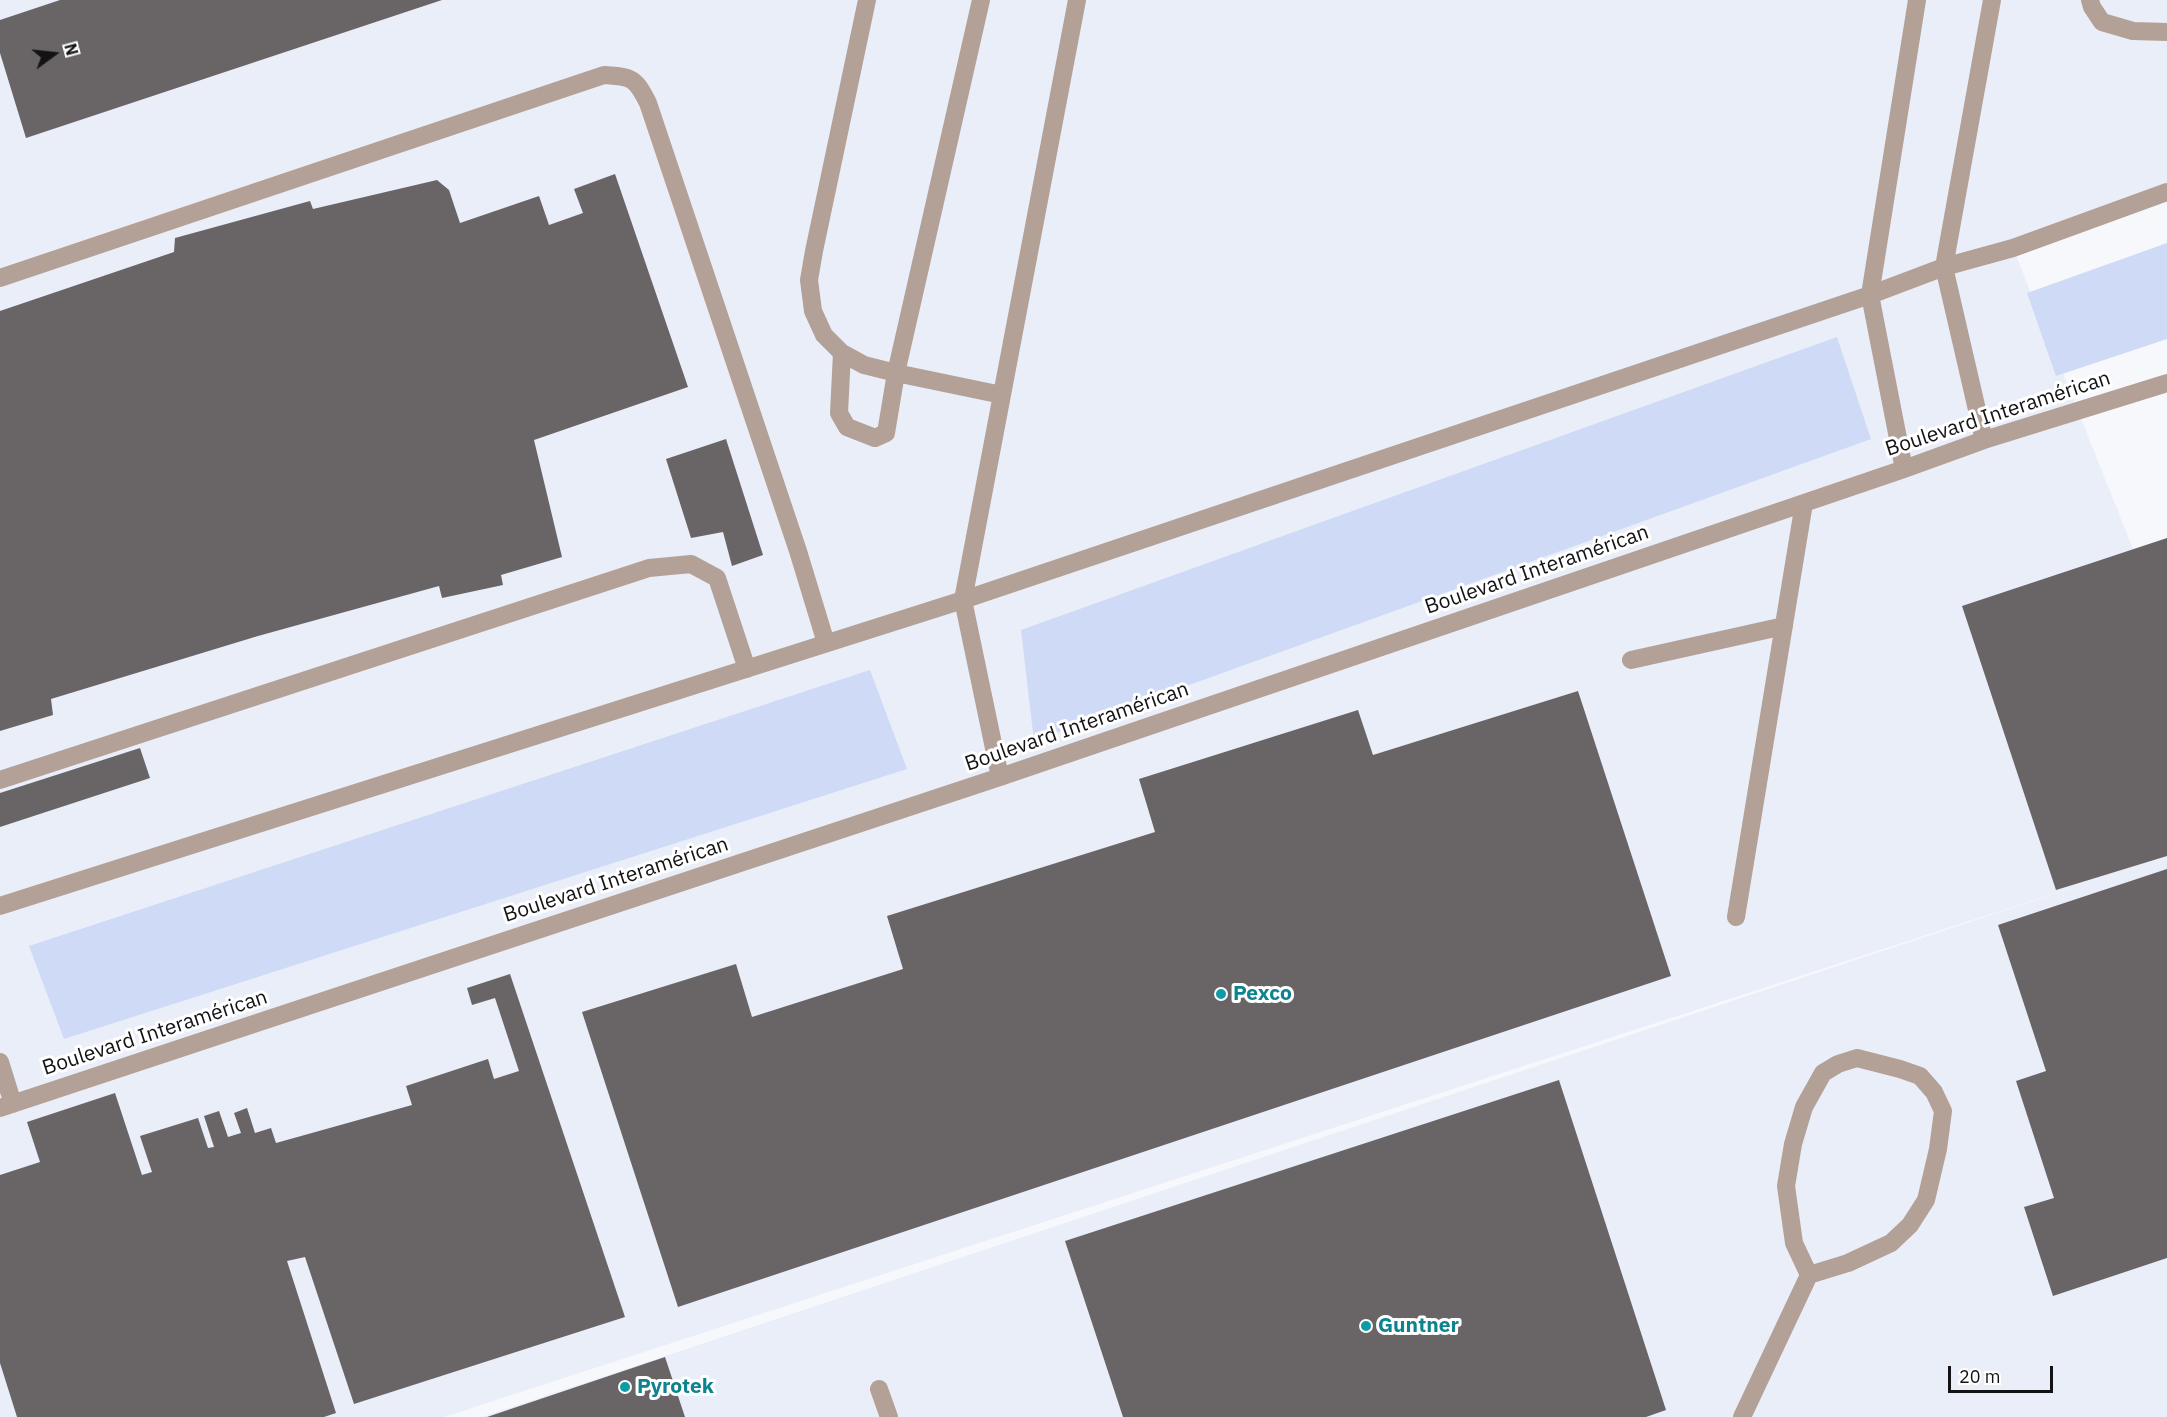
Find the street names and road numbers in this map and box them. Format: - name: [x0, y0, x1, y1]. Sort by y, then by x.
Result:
- street label: Boulevard Interamérican: [1882, 366, 2114, 462]
- street label: Boulevard Interamérican: [1422, 520, 1652, 620]
- street label: Boulevard Interamérican: [962, 677, 1192, 777]
- street label: Boulevard Interamérican: [500, 832, 732, 928]
- street label: Boulevard Interamérican: [39, 985, 271, 1081]

